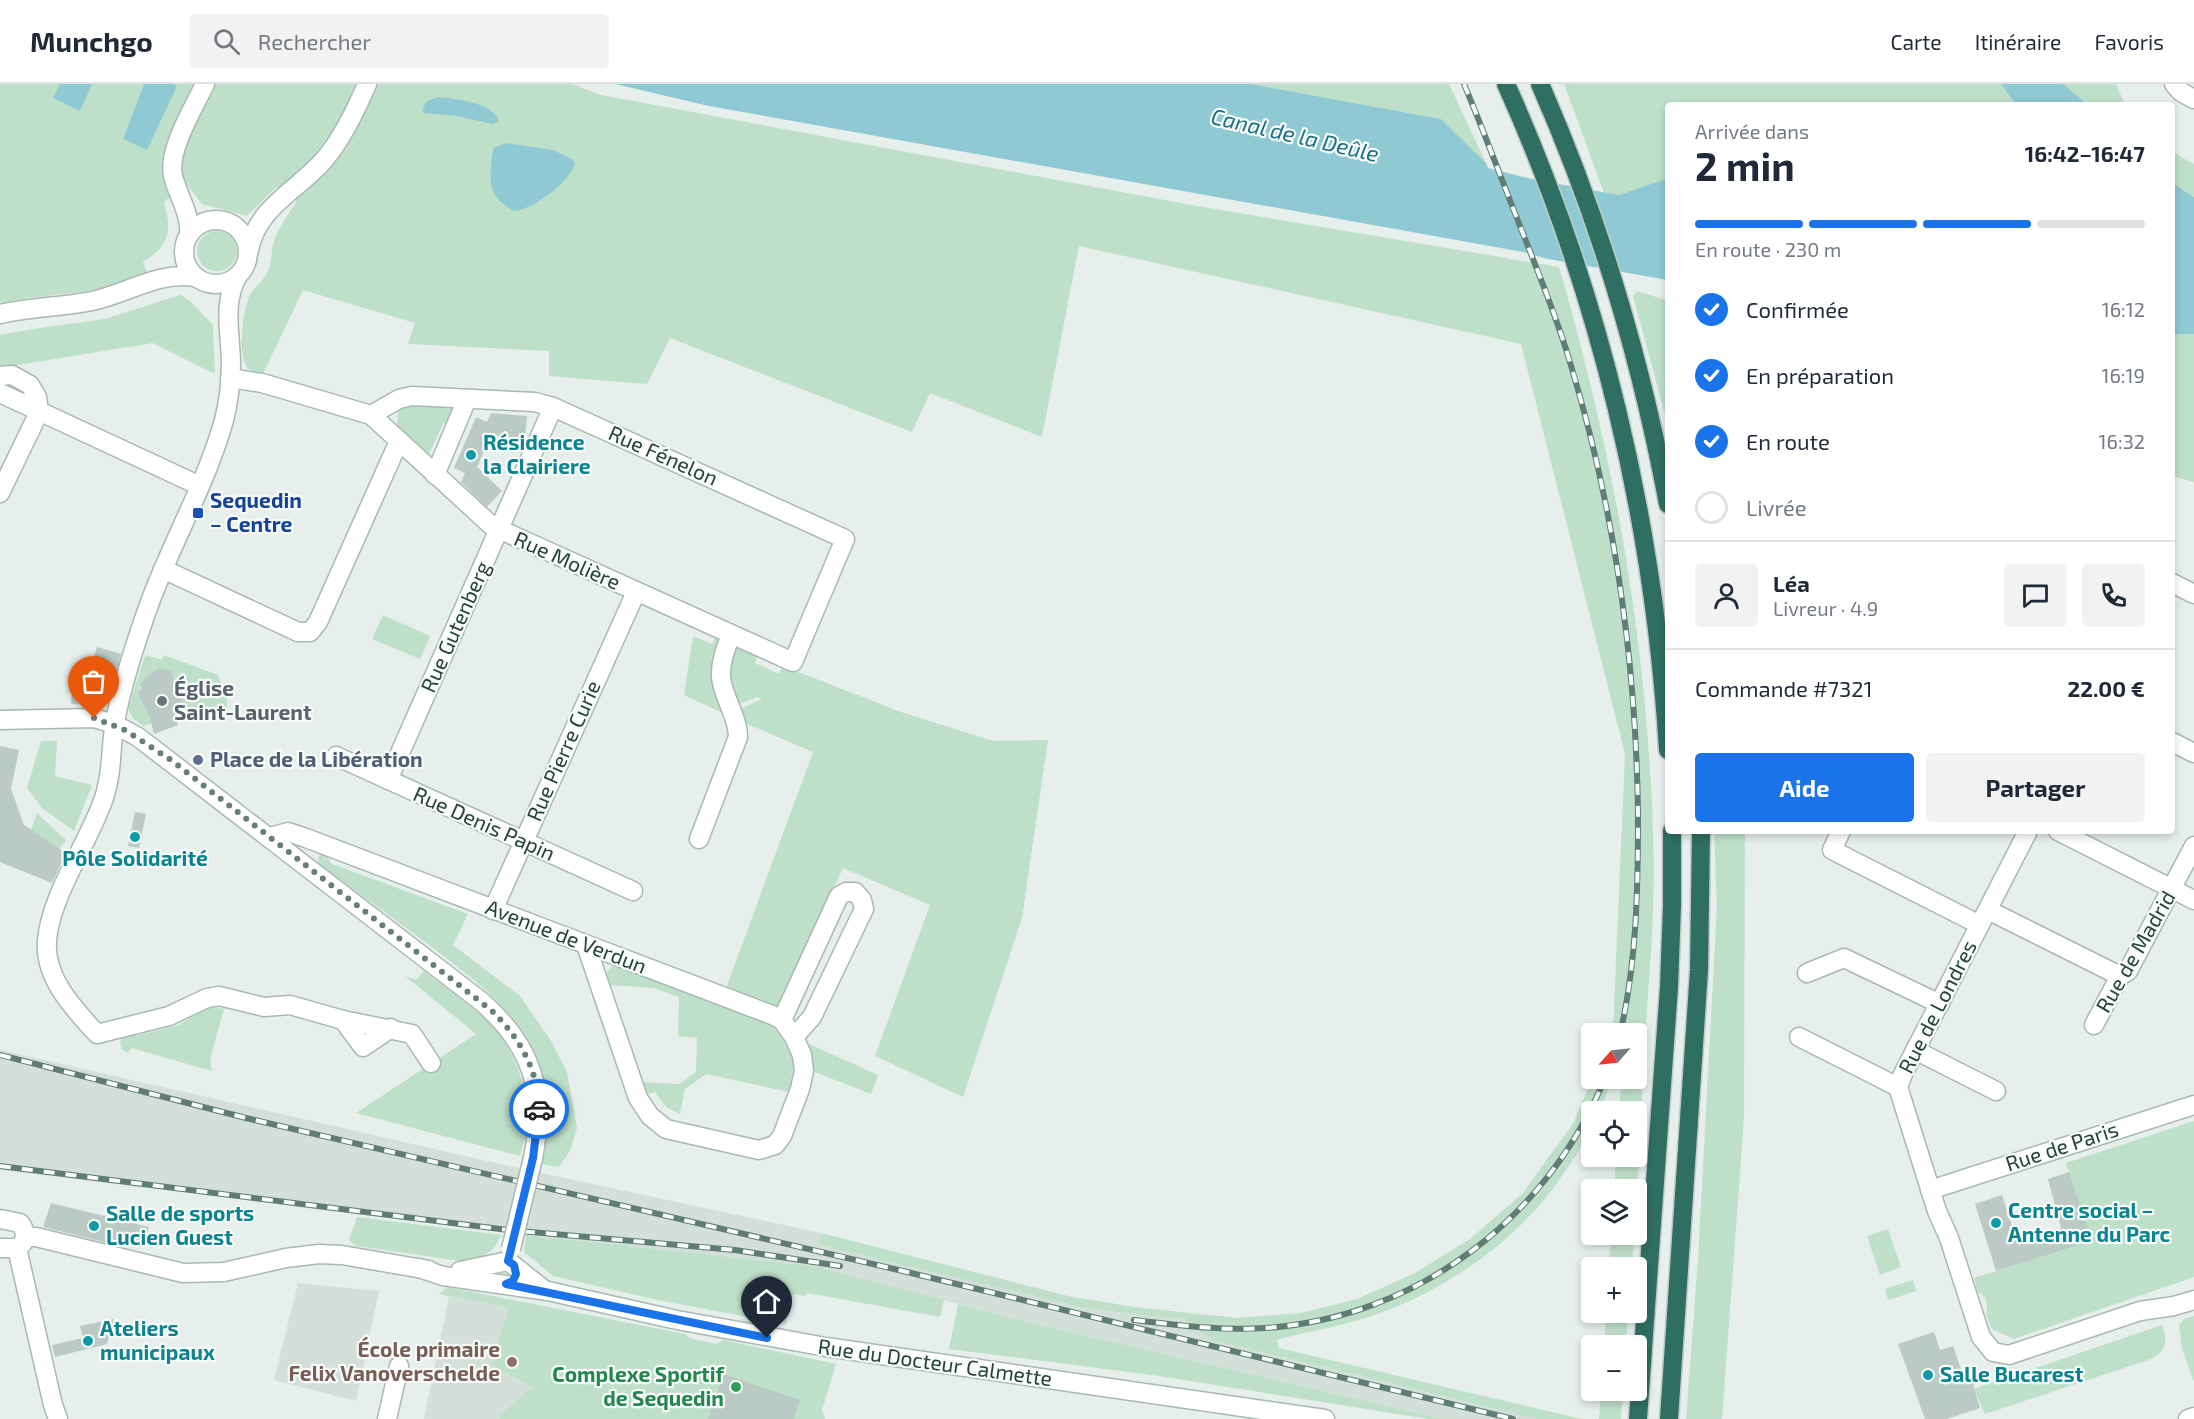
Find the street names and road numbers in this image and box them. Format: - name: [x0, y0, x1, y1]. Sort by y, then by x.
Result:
- street label: Rue Fénelon: [605, 419, 722, 490]
- street label: Rue Molière: [511, 525, 624, 594]
- street label: Rue Gutenberg: [415, 557, 495, 696]
- street label: Rue Pierre Curie: [520, 676, 605, 825]
- street label: Rue Denis Papin: [410, 780, 559, 865]
- street label: Rue de Madrid: [2090, 886, 2180, 1017]
- street label: Avenue de Verdun: [483, 893, 650, 978]
- street label: Rue de Londres: [1892, 936, 1981, 1077]
- street label: Rue de Paris: [2002, 1116, 2121, 1176]
- street label: Rue du Docteur Calmette: [816, 1333, 1054, 1390]

